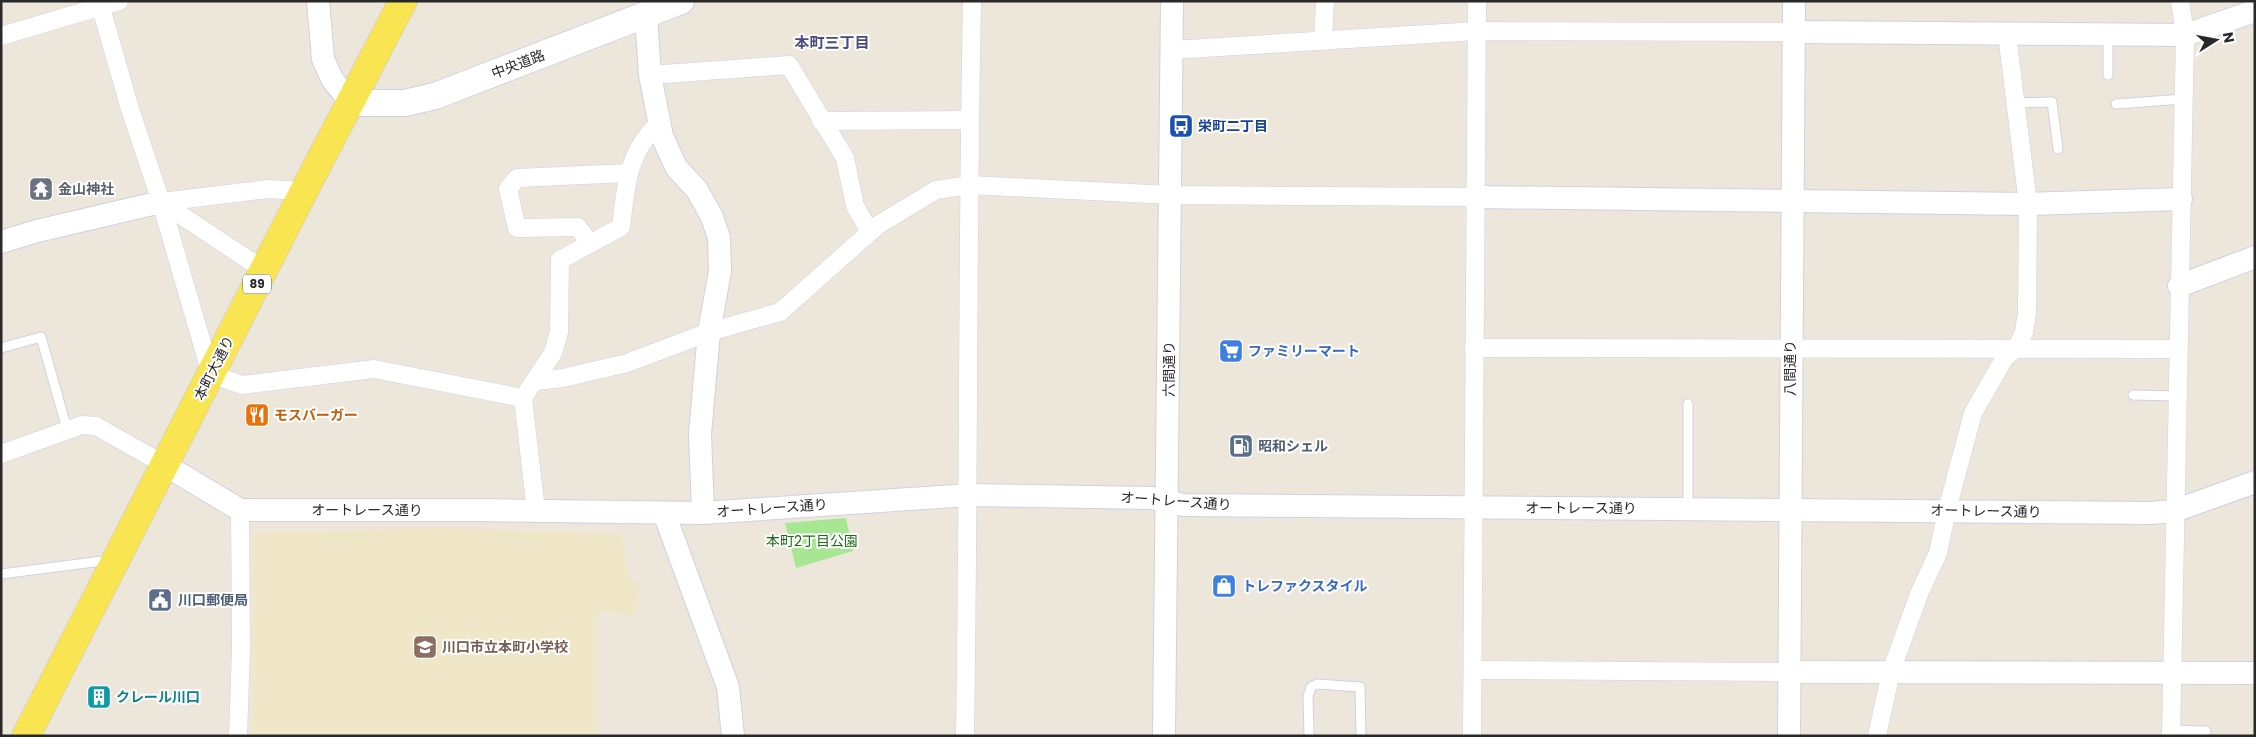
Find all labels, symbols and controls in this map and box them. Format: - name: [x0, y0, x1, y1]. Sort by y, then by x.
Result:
- north arrow: [2191, 15, 2241, 65]
- text: N: [2218, 30, 2240, 45]
- district label: 本町三丁目: [794, 32, 870, 53]
- street label: 中央道路: [488, 45, 548, 83]
- bus stop icon: 栄町二丁目: [1168, 113, 1194, 139]
- place label: 栄町二丁目: [1198, 116, 1268, 136]
- temple icon: 金山神社: [28, 176, 54, 202]
- place label: 金山神社: [58, 179, 114, 199]
- road number: 89: [243, 274, 271, 294]
- street label: 本町大通り: [189, 332, 239, 404]
- supermarket icon: ファミリーマート: [1218, 338, 1244, 364]
- street label: 八間通り: [1780, 340, 1800, 396]
- street label: 六間通り: [1159, 341, 1179, 397]
- place label: ファミリーマート: [1248, 341, 1360, 361]
- restaurant icon: モスバーガー: [244, 402, 270, 428]
- place label: モスバーガー: [274, 405, 358, 425]
- fuel station icon: 昭和シェル: [1228, 433, 1254, 459]
- place label: 昭和シェル: [1258, 436, 1328, 456]
- street label: オートレース通り: [1120, 487, 1232, 515]
- street label: オートレース通り: [716, 494, 828, 522]
- street label: オートレース通り: [1525, 498, 1637, 518]
- street label: オートレース通り: [311, 500, 423, 520]
- street label: オートレース通り: [1930, 500, 2042, 522]
- park label: 本町2丁目公園: [766, 531, 858, 551]
- shop icon: トレファクスタイル: [1211, 573, 1237, 599]
- place label: トレファクスタイル: [1242, 576, 1368, 596]
- public building icon: 川口郵便局: [147, 587, 173, 613]
- place label: 川口郵便局: [178, 590, 248, 610]
- school or university icon: 川口市立本町小学校: [412, 634, 438, 660]
- place label: 川口市立本町小学校: [442, 637, 568, 657]
- building icon: クレール川口: [86, 684, 112, 710]
- place label: クレール川口: [116, 687, 200, 707]

